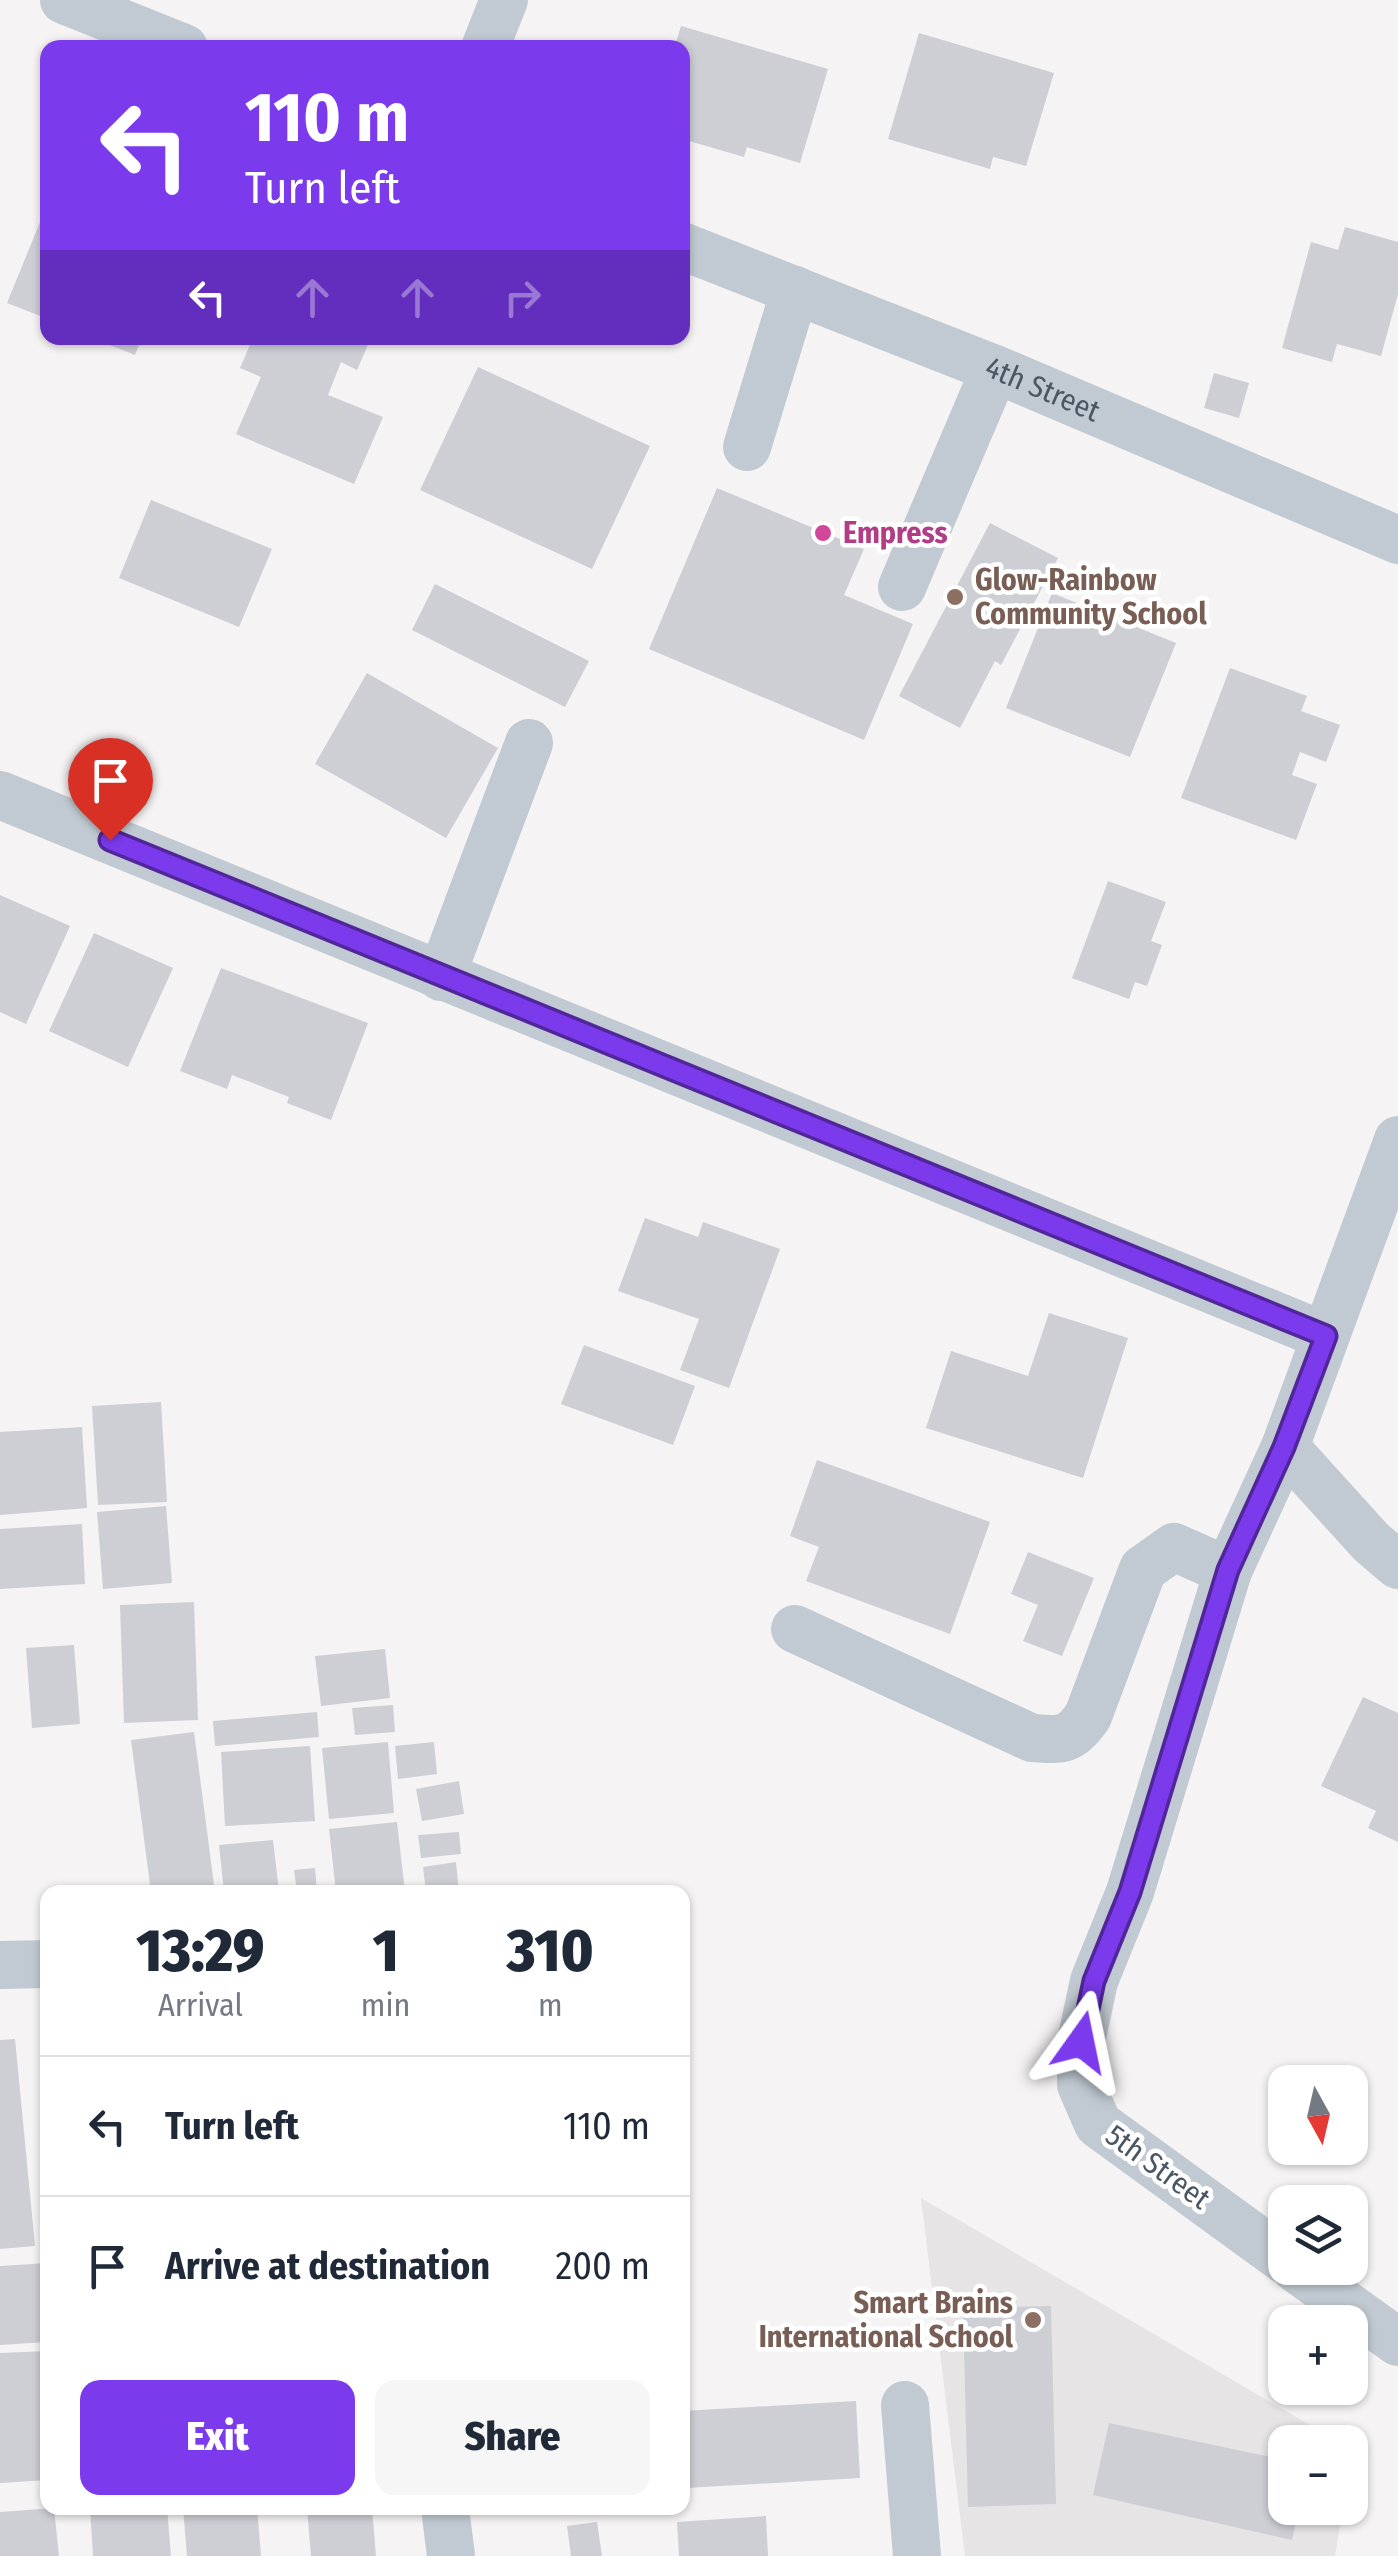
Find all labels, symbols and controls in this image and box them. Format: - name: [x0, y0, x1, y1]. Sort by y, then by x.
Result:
- text: 110 m: [245, 76, 409, 160]
- icon: left: [80, 80, 210, 210]
- text: Turn left: [245, 161, 400, 215]
- icon: left: [180, 270, 235, 325]
- icon: ahead: [285, 270, 340, 325]
- icon: ahead: [390, 270, 445, 325]
- icon: right: [495, 270, 550, 325]
- street label: 4th Street: [980, 349, 1106, 429]
- place label: Empress: [843, 515, 948, 551]
- marker: Empress: [812, 522, 834, 544]
- place label: Glow-Rainbow Community School: [975, 562, 1207, 632]
- marker: Glow-Rainbow Community School: [944, 586, 966, 608]
- pin: [68, 738, 153, 841]
- icon: arrive: [83, 753, 138, 808]
- text: 13:29: [136, 1915, 265, 1987]
- text: 1: [373, 1915, 399, 1987]
- text: 310: [507, 1915, 594, 1987]
- text: Arrival: [158, 1986, 243, 2024]
- text: min: [361, 1986, 410, 2024]
- text: m: [538, 1986, 563, 2024]
- position arrow: [1029, 1990, 1133, 2094]
- north arrow: [1268, 2065, 1368, 2165]
- map controls: [1268, 2065, 1368, 2525]
- icon: left: [80, 2099, 135, 2154]
- text: Turn left: [165, 2103, 299, 2149]
- text: 110 m: [563, 2103, 650, 2149]
- street label: 5th Street: [1099, 2117, 1217, 2217]
- button: layers: [1268, 2185, 1368, 2285]
- icon: arrive: [80, 2239, 135, 2294]
- text: Arrive at destination: [165, 2243, 490, 2289]
- text: 200 m: [555, 2243, 650, 2289]
- place label: Smart Brains International School: [759, 2285, 1014, 2355]
- button: +: [1268, 2305, 1368, 2405]
- marker: Smart Brains International School: [1022, 2309, 1044, 2331]
- button: Exit: [80, 2380, 355, 2495]
- button: Share: [375, 2380, 650, 2495]
- button: −: [1268, 2425, 1368, 2525]

